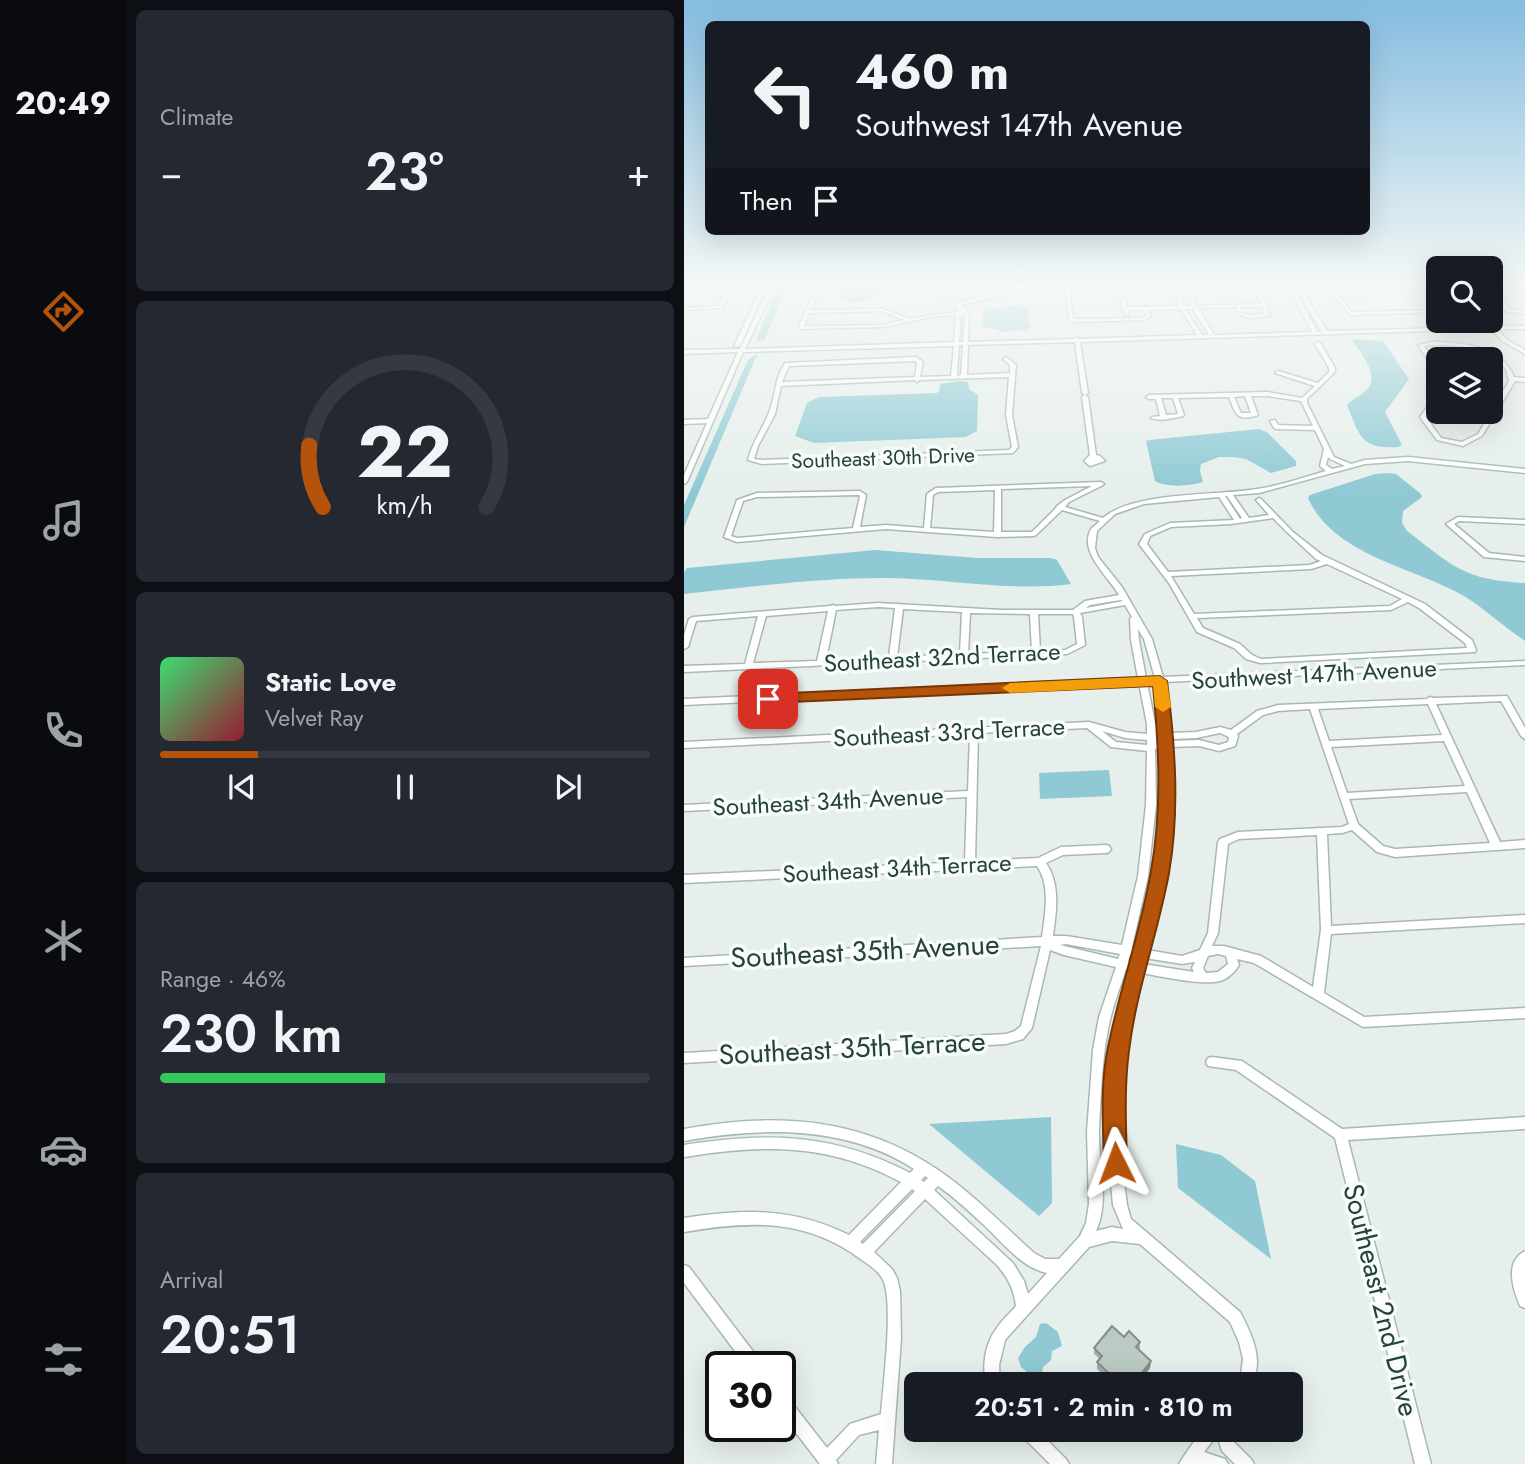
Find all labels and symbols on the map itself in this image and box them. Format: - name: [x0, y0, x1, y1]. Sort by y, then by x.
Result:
- street label: Southeast 30th Drive: [791, 440, 976, 476]
- street label: Southeast 32nd Terrace: [823, 633, 1061, 681]
- street label: Southwest 147th Avenue: [1190, 650, 1438, 698]
- pin: [738, 669, 798, 729]
- street label: Southeast 33rd Terrace: [832, 708, 1066, 756]
- street label: Southeast 34th Avenue: [712, 777, 944, 825]
- street label: Southeast 34th Terrace: [782, 845, 1012, 891]
- street label: Southeast 35th Avenue: [730, 923, 1000, 979]
- street label: Southeast 35th Terrace: [718, 1021, 986, 1075]
- position arrow: [1079, 1126, 1153, 1200]
- street label: Southeast 2nd Drive: [1332, 1179, 1430, 1421]
- speed limit sign: 30: [705, 1351, 796, 1442]

